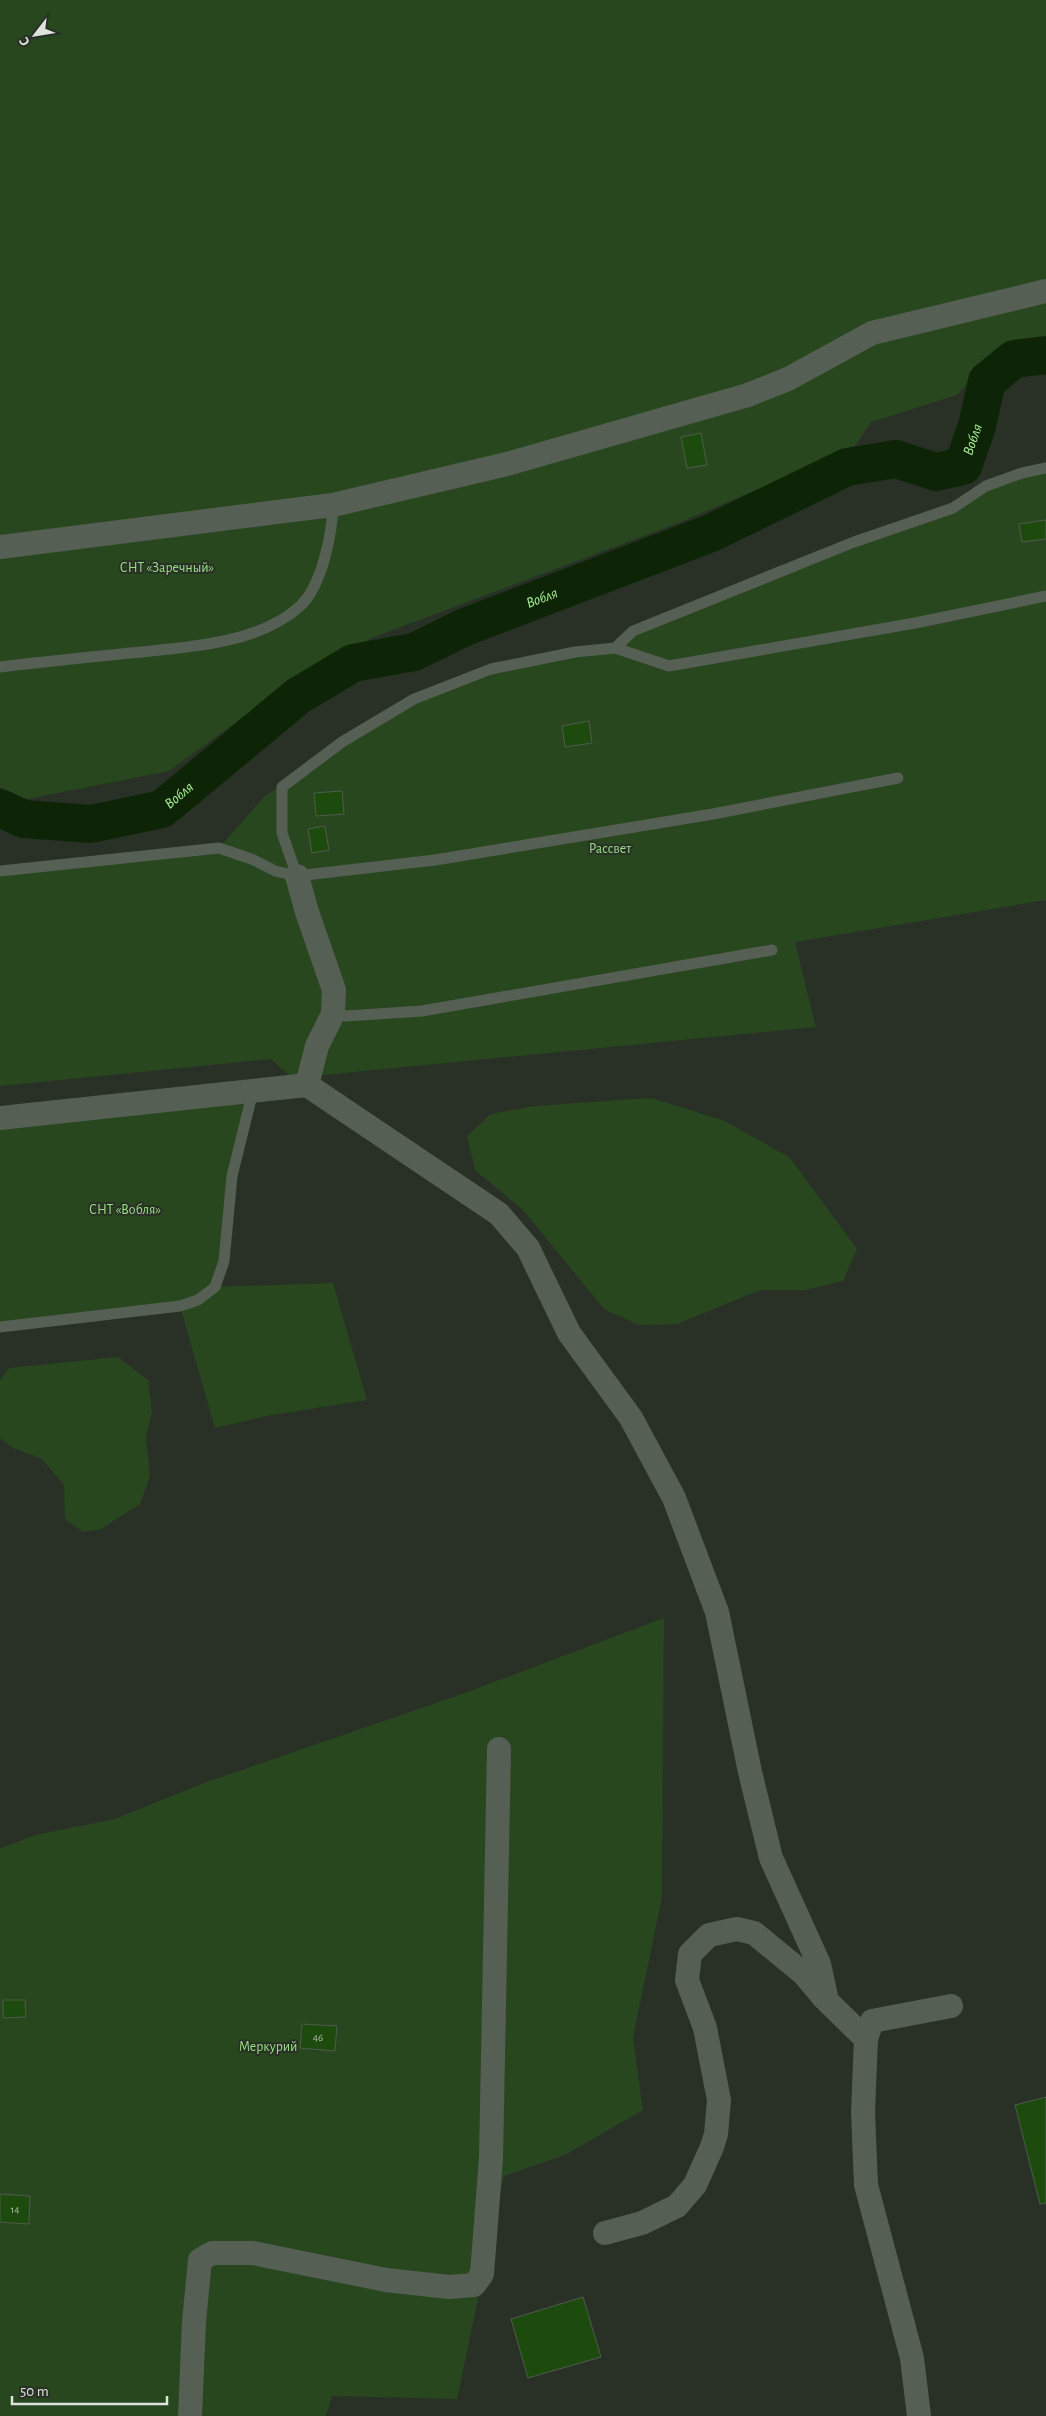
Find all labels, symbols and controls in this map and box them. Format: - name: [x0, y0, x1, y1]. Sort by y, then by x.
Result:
- north arrow: [10, 10, 60, 60]
- text: С: [17, 34, 33, 48]
- water label: Вобля: [960, 422, 985, 457]
- park label: СНТ «Заречный»: [120, 561, 214, 575]
- water label: Вобля: [524, 585, 560, 611]
- water label: Вобля: [162, 779, 196, 812]
- park label: Рассвет: [589, 842, 632, 856]
- park label: СНТ «Вобля»: [89, 1203, 161, 1217]
- house number: 46: [313, 2032, 323, 2043]
- park label: Меркурий: [239, 2040, 297, 2054]
- house number: 14: [10, 2204, 20, 2215]
- scale bar: [12, 2374, 168, 2406]
- text: 50 m: [20, 2384, 49, 2399]

